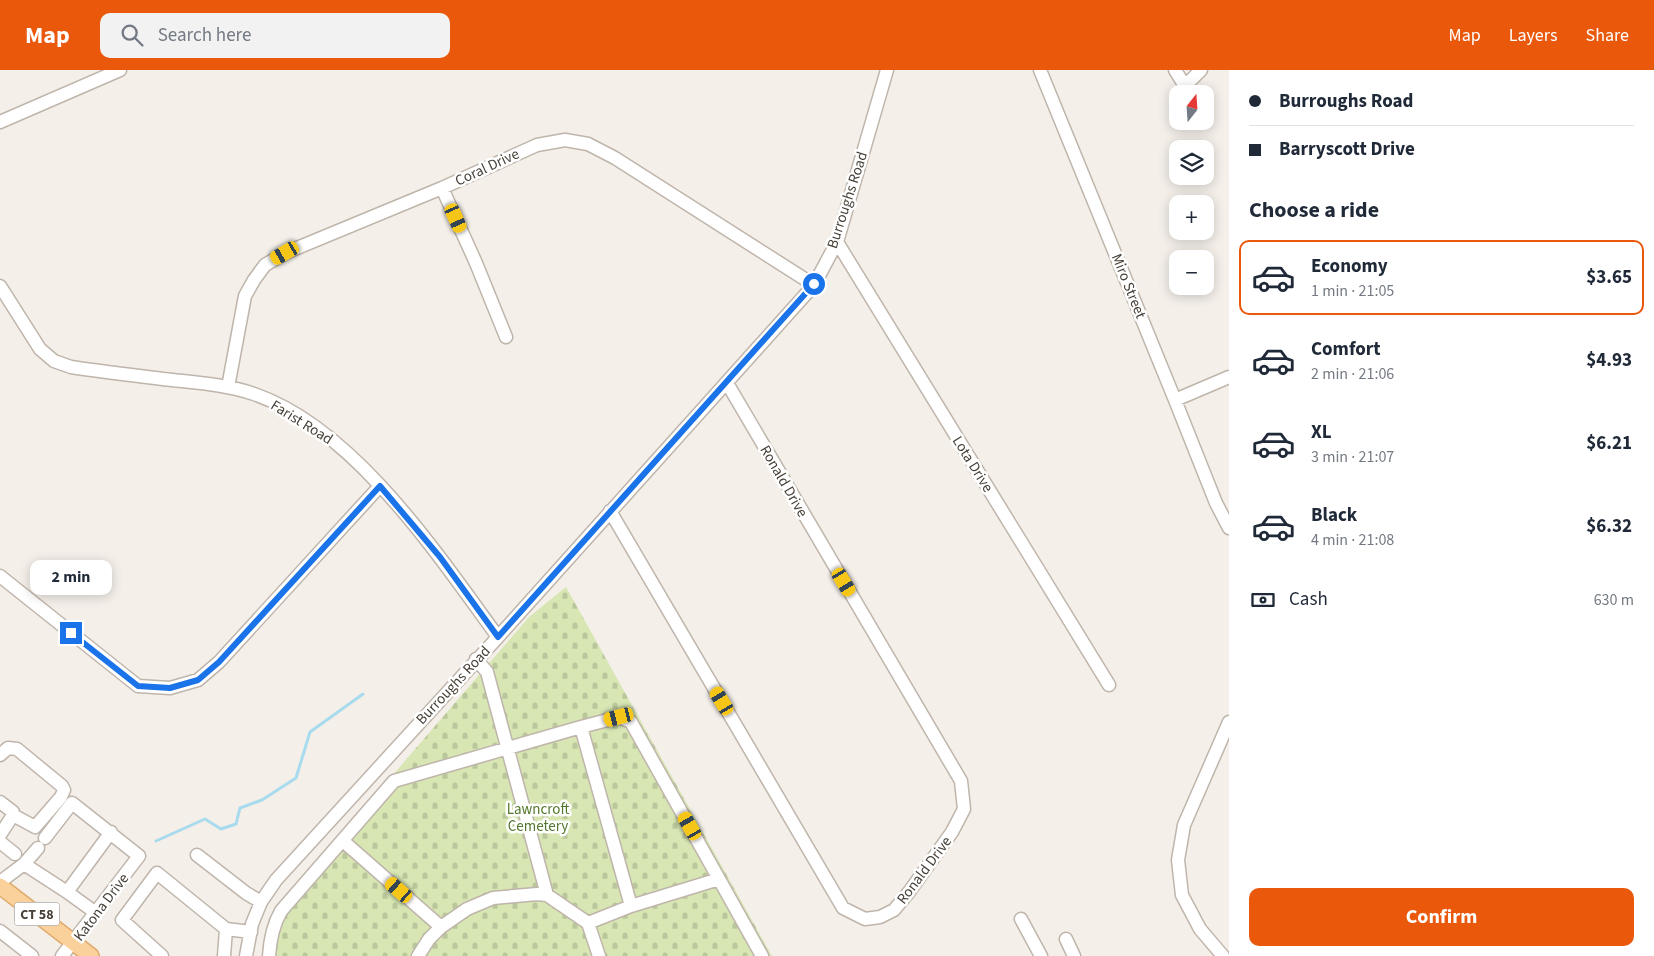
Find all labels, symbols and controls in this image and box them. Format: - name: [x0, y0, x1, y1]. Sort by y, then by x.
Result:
- search box: [100, 13, 450, 58]
- text: Map: [25, 18, 70, 53]
- icon: search: [118, 21, 146, 49]
- text: Search here: [158, 22, 251, 49]
- text: Map: [1449, 23, 1481, 48]
- text: Layers: [1509, 23, 1558, 48]
- text: Share: [1586, 23, 1629, 48]
- north arrow: [1169, 85, 1214, 130]
- map controls: [1169, 85, 1214, 295]
- text: Burroughs Road: [1279, 88, 1413, 115]
- text: Barryscott Drive: [1279, 136, 1415, 163]
- button: layers: [1169, 140, 1214, 185]
- street label: Coral Drive: [452, 143, 523, 191]
- street label: Burroughs Road: [822, 149, 873, 251]
- text: Choose a ride: [1249, 194, 1379, 226]
- button: +: [1169, 195, 1214, 240]
- car: [443, 201, 468, 235]
- car: [268, 239, 301, 267]
- button: −: [1169, 250, 1214, 295]
- street label: Miro Street: [1106, 251, 1151, 322]
- text: Economy: [1311, 253, 1388, 280]
- icon: car: [1251, 255, 1296, 300]
- text: $3.65: [1586, 264, 1632, 291]
- route start: [803, 273, 825, 295]
- text: 1 min · 21:05: [1311, 280, 1394, 302]
- text: Comfort: [1311, 336, 1381, 363]
- icon: car: [1251, 338, 1296, 383]
- text: $4.93: [1586, 347, 1632, 374]
- text: 2 min · 21:06: [1311, 363, 1394, 385]
- street label: Farist Road: [267, 395, 337, 450]
- text: XL: [1311, 419, 1332, 446]
- icon: car: [1251, 421, 1296, 466]
- text: $6.21: [1586, 430, 1632, 457]
- street label: Lota Drive: [947, 432, 998, 496]
- street label: Ronald Drive: [754, 441, 813, 521]
- text: 3 min · 21:07: [1311, 446, 1394, 468]
- text: Black: [1311, 502, 1357, 529]
- icon: car: [1251, 504, 1296, 549]
- text: $6.32: [1586, 513, 1632, 540]
- text: 4 min · 21:08: [1311, 529, 1394, 551]
- callout: 2 min: [30, 560, 112, 596]
- car: [829, 565, 858, 599]
- text: 2 min: [52, 566, 90, 588]
- icon: cash: [1249, 586, 1277, 614]
- text: Cash: [1289, 586, 1328, 613]
- text: 630 m: [1594, 589, 1634, 611]
- route end: [60, 622, 82, 644]
- street label: Burroughs Road: [411, 641, 495, 729]
- car: [707, 684, 736, 718]
- car: [602, 706, 635, 728]
- park label: Lawncroft Cemetery: [507, 799, 569, 837]
- car: [676, 809, 703, 843]
- street label: Ronald Drive: [892, 832, 957, 909]
- street label: Katona Drive: [69, 869, 134, 946]
- car: [382, 874, 415, 906]
- button: Confirm: [1249, 888, 1634, 946]
- road number: CT 58: [15, 902, 60, 926]

